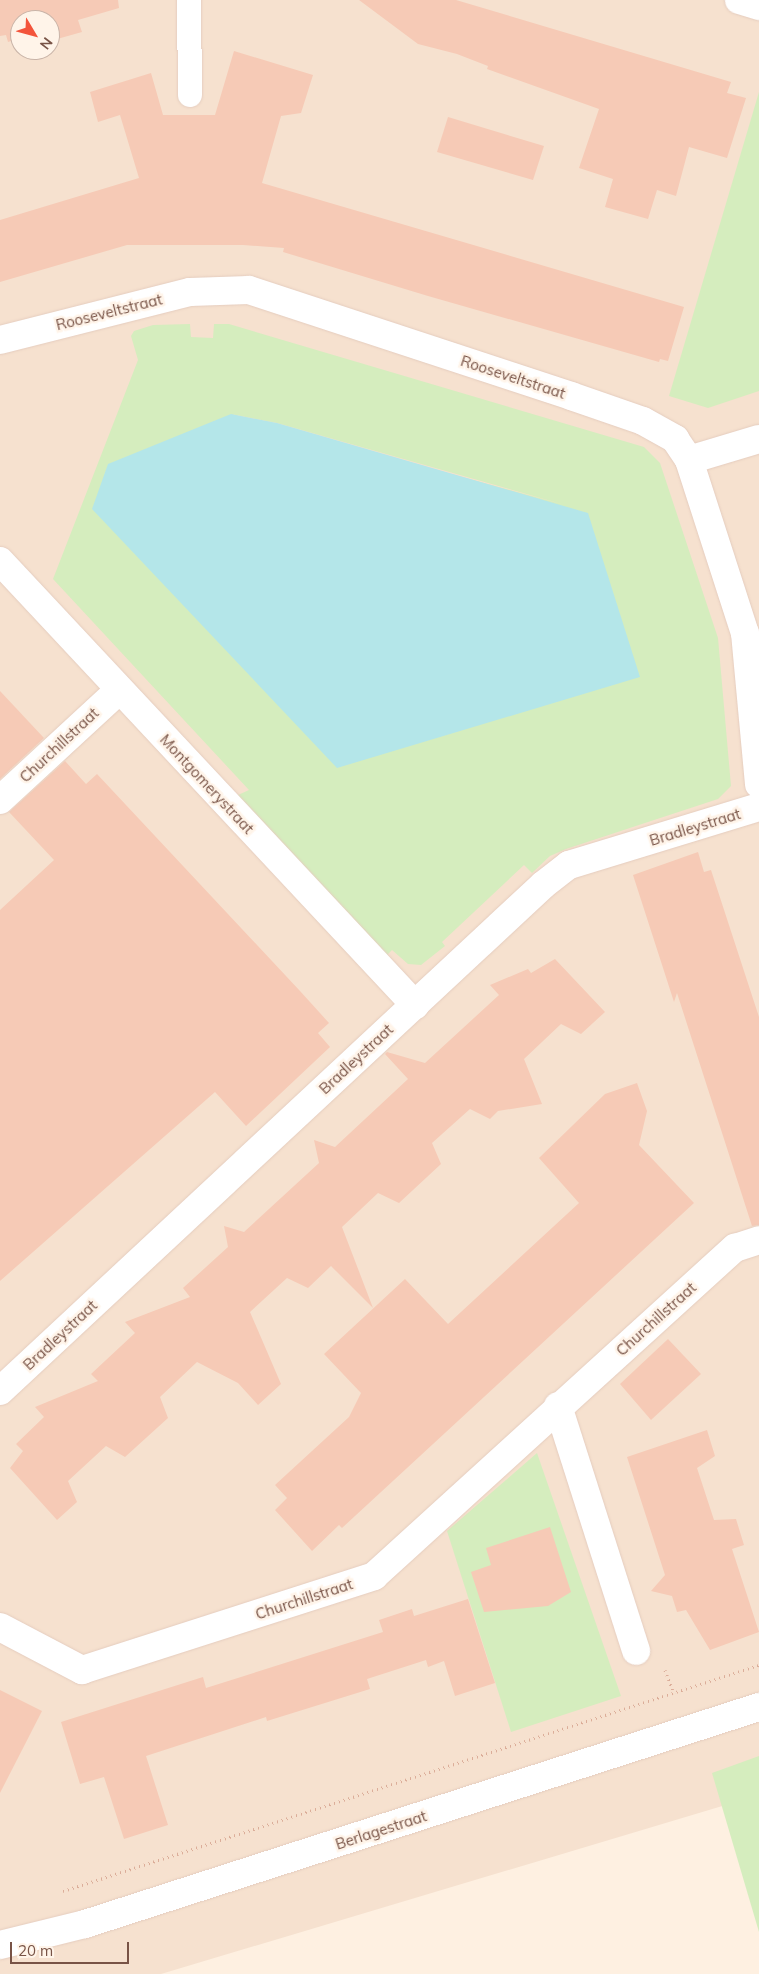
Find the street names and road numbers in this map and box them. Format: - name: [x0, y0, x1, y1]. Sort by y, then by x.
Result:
- street label: Rooseveltstraat: [54, 290, 164, 334]
- street label: Rooseveltstraat: [458, 352, 568, 402]
- street label: Churchillstraat: [16, 704, 102, 786]
- street label: Montgomerystraat: [156, 731, 258, 837]
- street label: Bradleystraat: [647, 805, 743, 849]
- street label: Bradleystraat: [315, 1020, 397, 1098]
- street label: Churchillstraat: [612, 1278, 700, 1360]
- street label: Bradleystraat: [19, 1296, 101, 1374]
- street label: Churchillstraat: [253, 1575, 355, 1623]
- street label: Berlagestraat: [333, 1807, 429, 1853]

